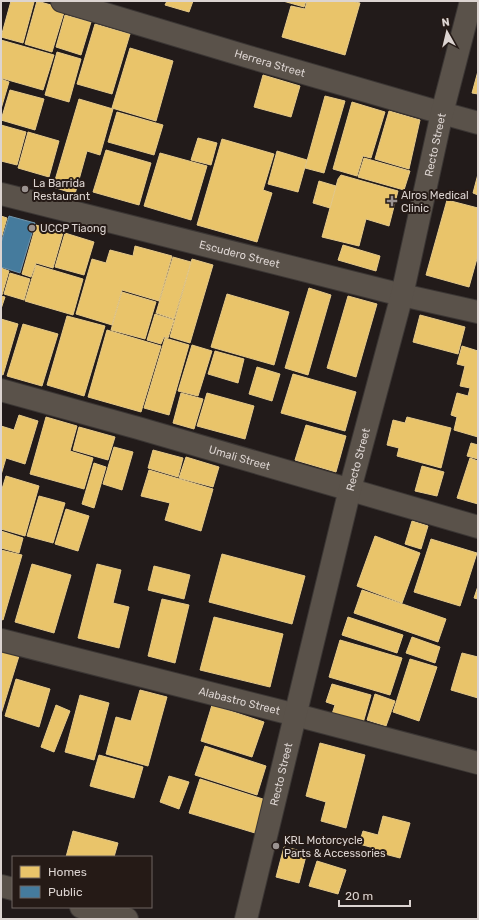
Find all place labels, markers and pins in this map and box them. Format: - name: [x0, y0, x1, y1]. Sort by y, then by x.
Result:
- place label: La Barrida Restaurant: [33, 177, 91, 203]
- marker: La Barrida Restaurant: [20, 184, 30, 194]
- place label: Alros Medical Clinic: [401, 189, 469, 215]
- marker: Alros Medical Clinic: [386, 195, 398, 207]
- place label: UCCP Tiaong: [40, 222, 106, 235]
- marker: UCCP Tiaong: [27, 223, 37, 233]
- place label: KRL Motorcycle Parts & Accessories: [284, 834, 386, 860]
- marker: KRL Motorcycle Parts & Accessories: [271, 841, 281, 851]

